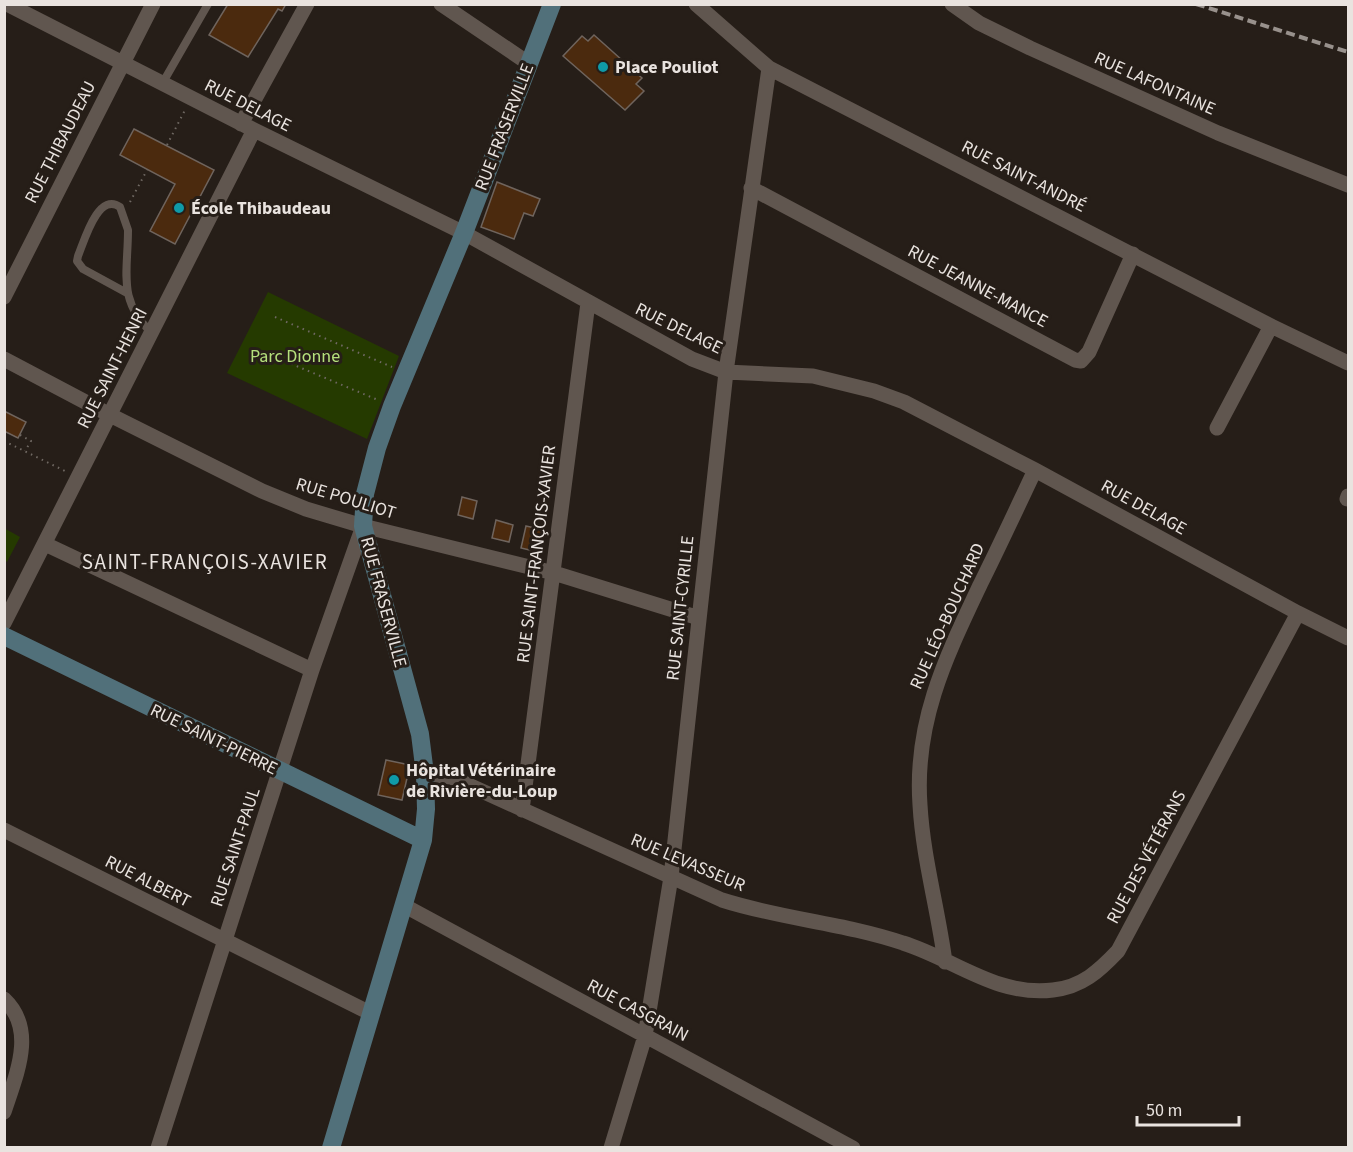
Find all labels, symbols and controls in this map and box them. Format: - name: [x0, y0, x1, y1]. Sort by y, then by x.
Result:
- street label: RUE LAFONTAINE: [1090, 46, 1219, 121]
- place label: Place Pouliot: [615, 55, 718, 80]
- street label: RUE FRASERVILLE: [469, 60, 540, 194]
- marker: Place Pouliot: [596, 60, 610, 74]
- street label: RUE DELAGE: [200, 73, 296, 138]
- street label: RUE THIBAUDEAU: [19, 77, 102, 208]
- street label: RUE SAINT-ANDRÉ: [957, 134, 1090, 219]
- place label: École Thibaudeau: [191, 196, 331, 221]
- marker: École Thibaudeau: [172, 201, 186, 215]
- street label: RUE JEANNE-MANCE: [903, 239, 1052, 334]
- street label: RUE DELAGE: [631, 297, 727, 360]
- street label: RUE SAINT-HENRI: [71, 304, 154, 433]
- park label: Parc Dionne: [250, 344, 340, 369]
- street label: RUE SAINT-FRANÇOIS-XAVIER: [511, 444, 562, 664]
- street label: RUE POULIOT: [293, 471, 399, 526]
- street label: RUE DELAGE: [1096, 474, 1191, 541]
- street label: RUE FRASERVILLE: [354, 534, 413, 670]
- street label: RUE SAINT-CYRILLE: [660, 534, 701, 682]
- street label: RUE LÉO-BOUCHARD: [904, 539, 991, 693]
- district label: SAINT-FRANÇOIS-XAVIER: [82, 547, 328, 577]
- street label: RUE SAINT-PIERRE: [146, 698, 282, 781]
- place label: Hôpital Vétérinaire de Rivière-du-Loup: [406, 758, 558, 804]
- marker: Hôpital Vétérinaire de Rivière-du-Loup: [387, 773, 401, 787]
- street label: RUE SAINT-PAUL: [204, 784, 267, 910]
- street label: RUE DES VÉTÉRANS: [1101, 786, 1192, 928]
- street label: RUE LEVASSEUR: [627, 827, 749, 898]
- street label: RUE ALBERT: [101, 849, 195, 914]
- street label: RUE CASGRAIN: [582, 973, 693, 1048]
- scale bar: [1137, 1089, 1239, 1127]
- text: 50 m: [1146, 1098, 1182, 1123]

